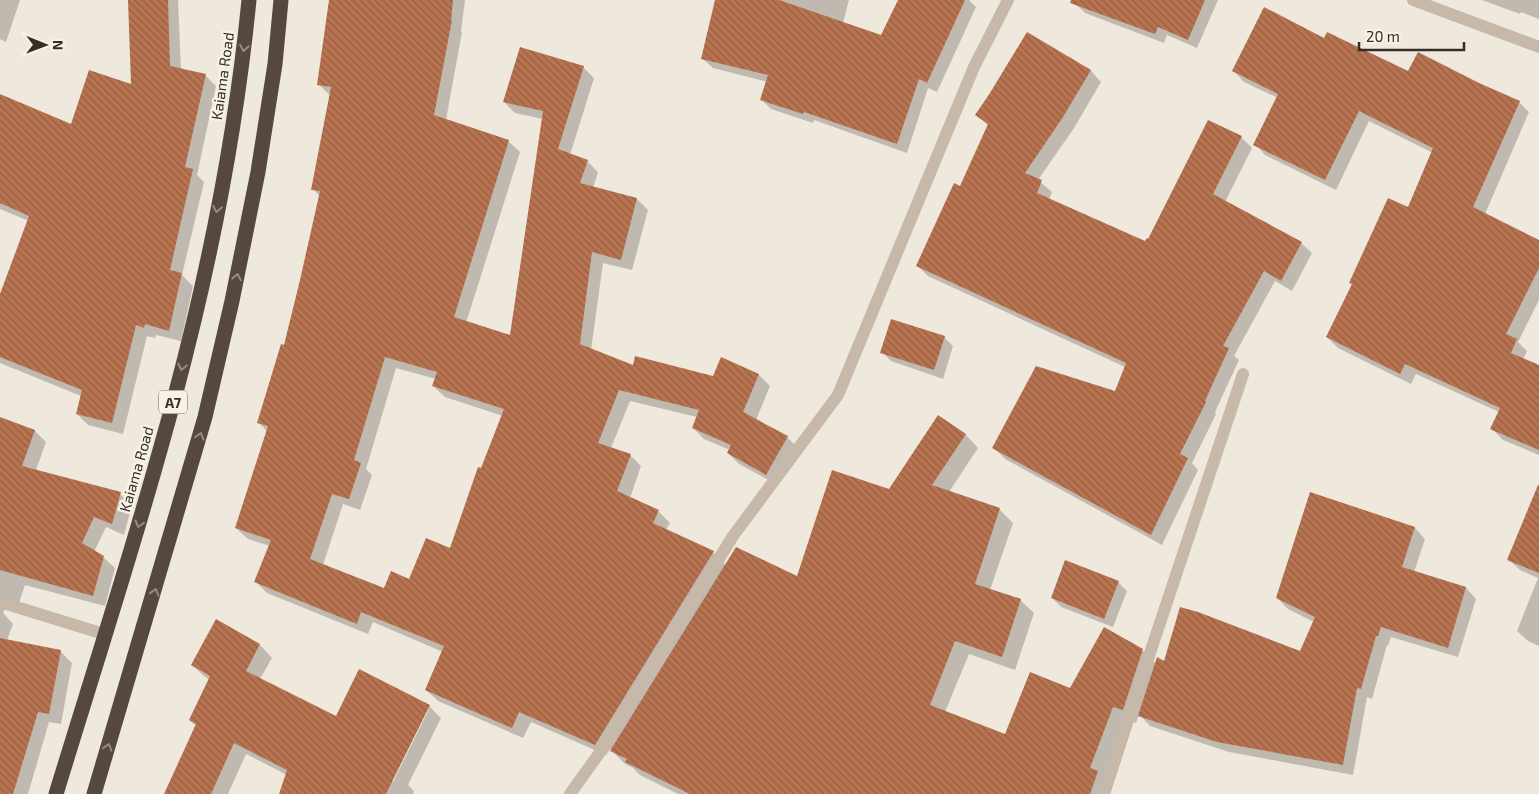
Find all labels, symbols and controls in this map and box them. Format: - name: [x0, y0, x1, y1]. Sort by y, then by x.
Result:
- north arrow: [20, 20, 70, 70]
- scale bar: [1359, 20, 1464, 52]
- text: 20 m: [1366, 27, 1400, 45]
- street label: Kaiama Road: [207, 31, 237, 121]
- text: N: [50, 40, 67, 50]
- one-way arrow: [239, 44, 249, 53]
- one-way arrow: [212, 204, 223, 213]
- one-way arrow: [231, 273, 241, 282]
- one-way arrow: [177, 363, 188, 372]
- road number: A7: [159, 391, 187, 414]
- street label: Kaiama Road: [115, 424, 157, 514]
- one-way arrow: [195, 432, 205, 440]
- one-way arrow: [135, 519, 145, 528]
- one-way arrow: [149, 588, 159, 596]
- one-way arrow: [103, 744, 113, 752]

